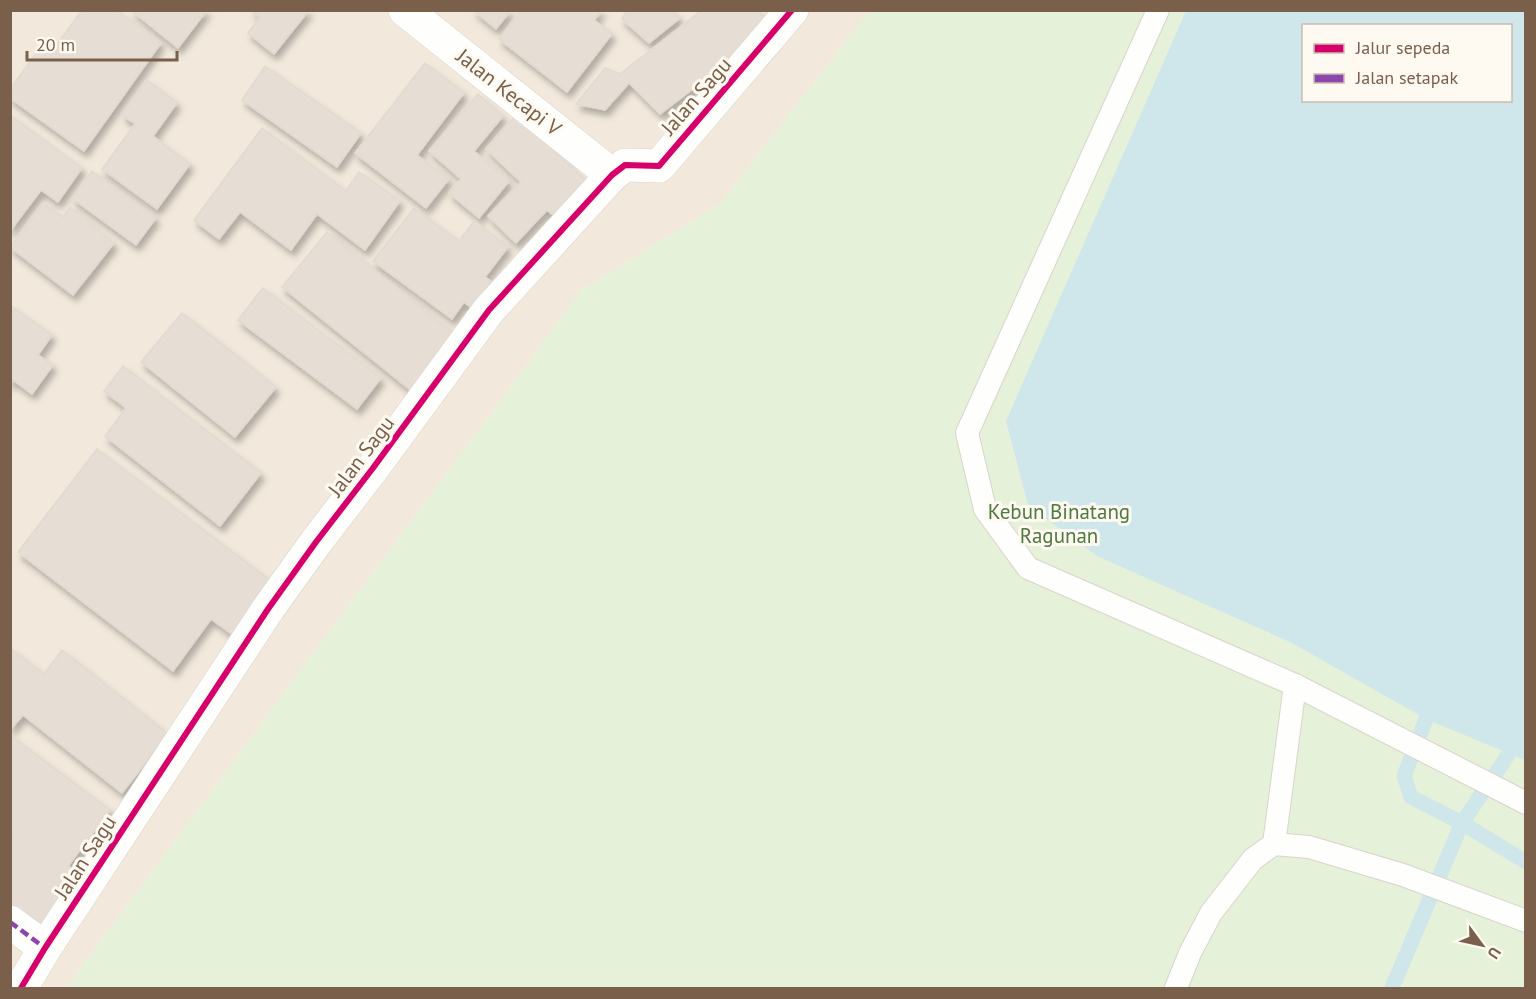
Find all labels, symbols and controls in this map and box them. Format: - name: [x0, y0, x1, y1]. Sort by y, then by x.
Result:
- scale bar: [27, 24, 177, 62]
- legend: [1302, 24, 1512, 102]
- text: 20 m: [36, 33, 75, 56]
- text: Jalur sepeda: [1355, 36, 1450, 59]
- street label: Jalan Kecapi V: [450, 42, 567, 142]
- street label: Jalan Sagu: [654, 52, 737, 141]
- text: Jalan setapak: [1355, 66, 1458, 89]
- street label: Jalan Sagu: [321, 410, 400, 503]
- park label: Kebun Binatang Ragunan: [988, 498, 1130, 549]
- street label: Jalan Sagu: [47, 810, 122, 905]
- north arrow: [1452, 915, 1512, 975]
- text: U: [1483, 944, 1506, 963]

